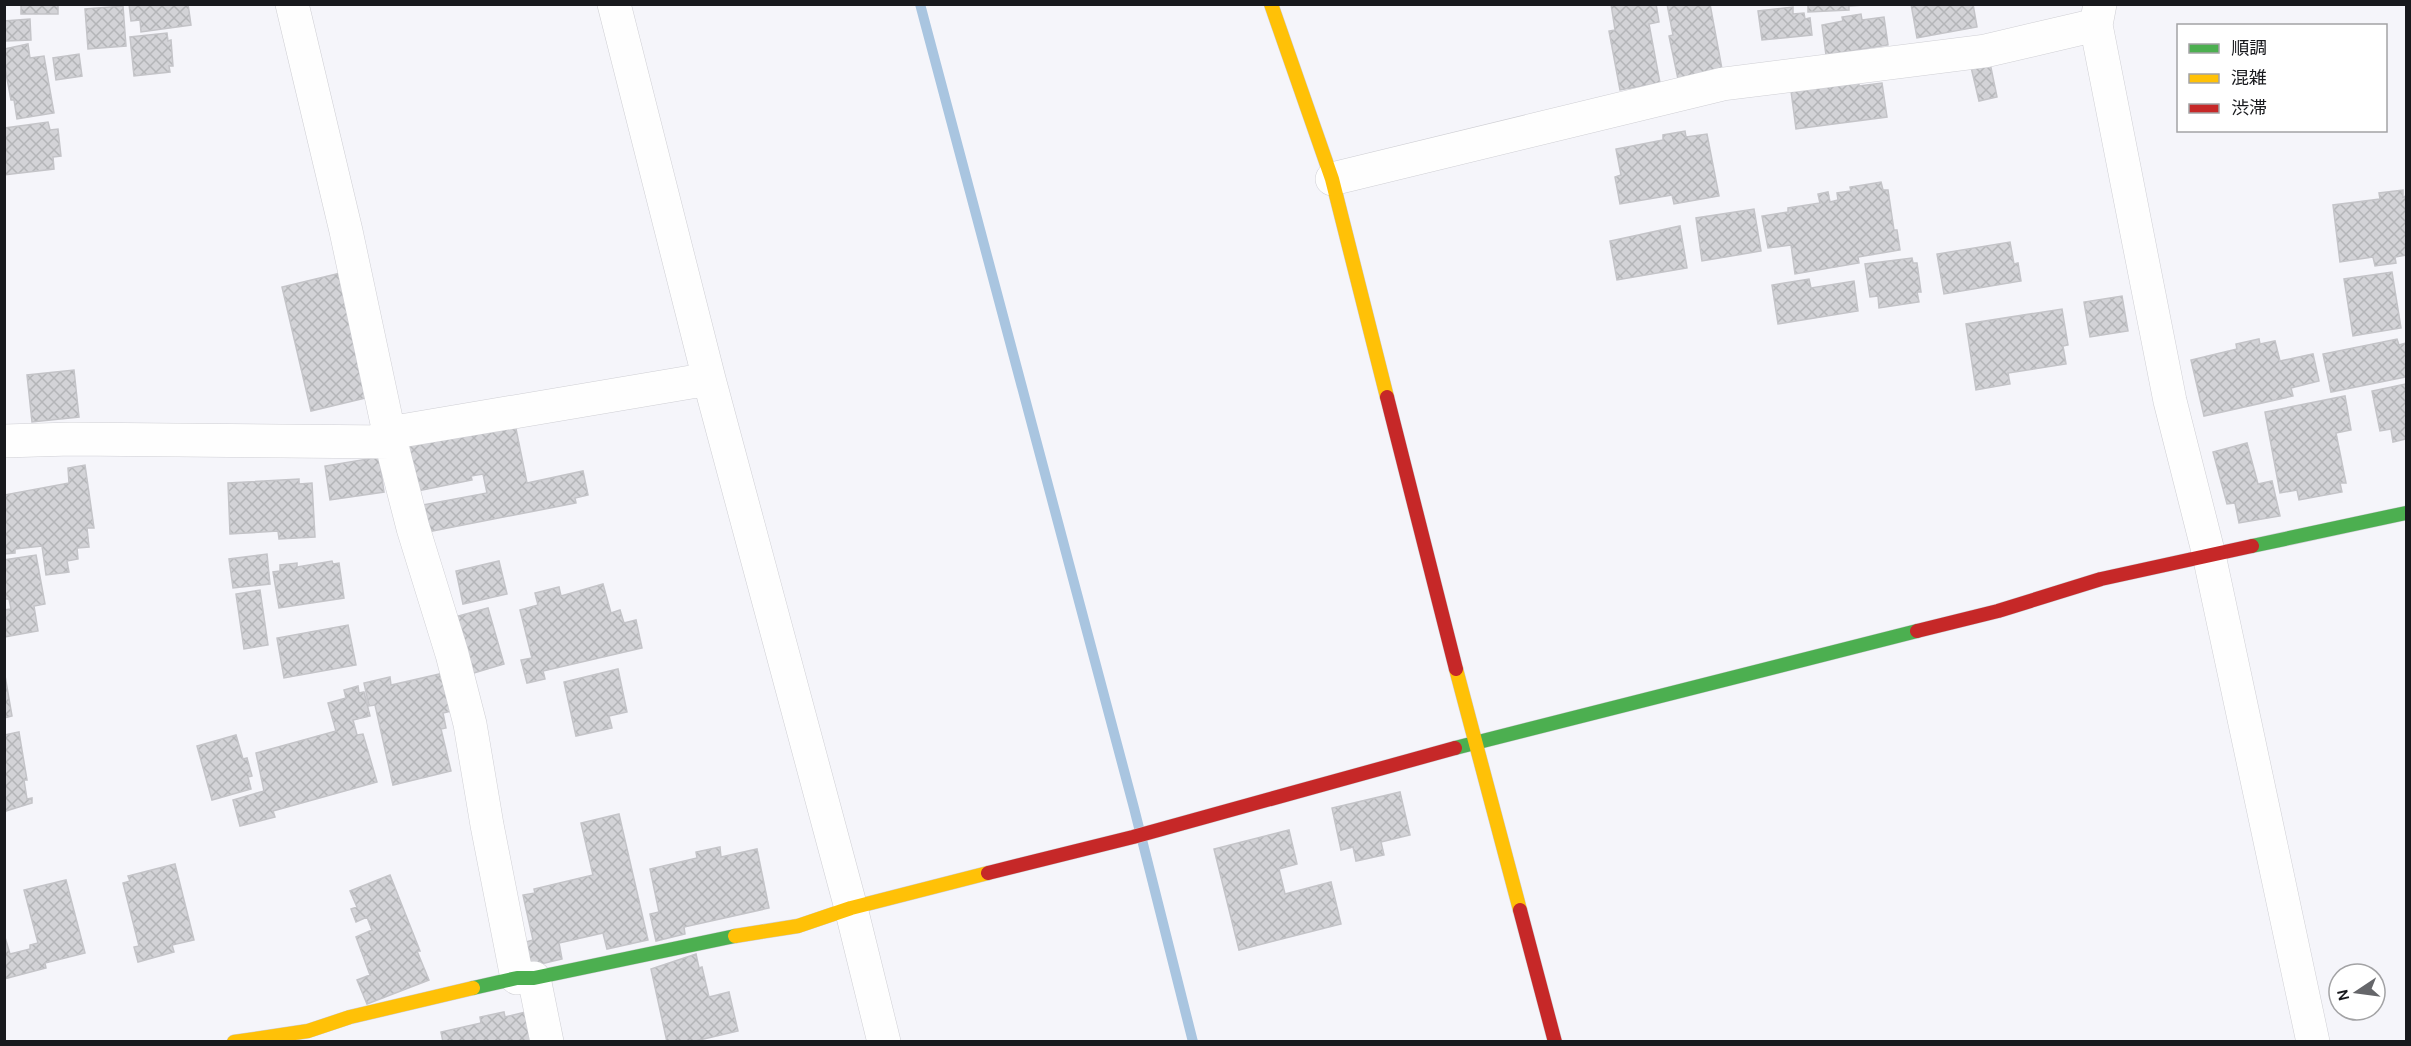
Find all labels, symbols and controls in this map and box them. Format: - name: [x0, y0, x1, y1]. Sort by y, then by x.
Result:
- legend: [2177, 24, 2387, 132]
- text: 順調: [2231, 37, 2267, 59]
- text: 混雑: [2231, 67, 2267, 89]
- text: 渋滞: [2231, 97, 2267, 119]
- north arrow: [2327, 962, 2387, 1022]
- text: N: [2332, 988, 2353, 1003]

